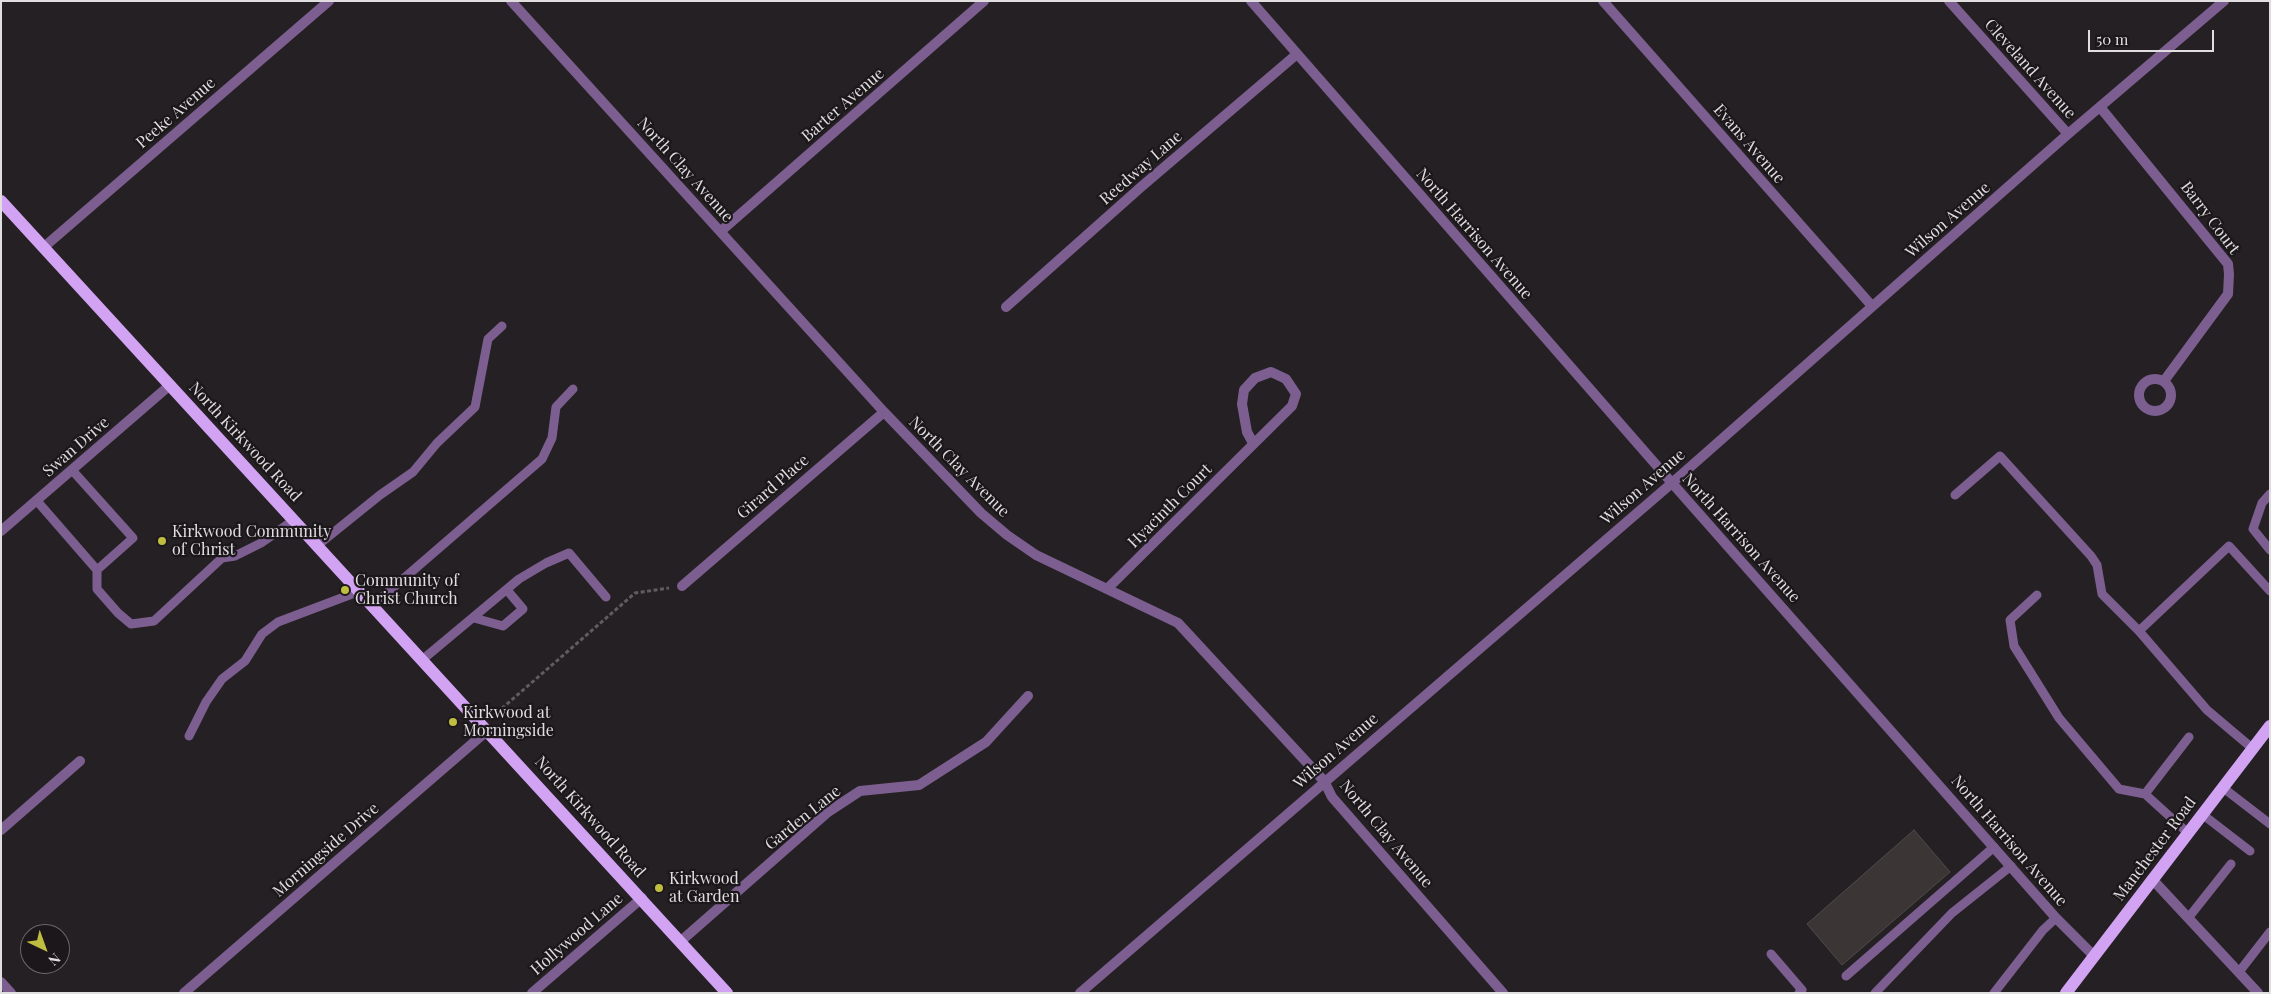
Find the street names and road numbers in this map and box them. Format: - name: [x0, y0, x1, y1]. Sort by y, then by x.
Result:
- street label: Cleveland Avenue: [1980, 15, 2080, 123]
- street label: Barter Avenue: [798, 64, 888, 146]
- street label: Peeke Avenue: [132, 73, 220, 153]
- street label: Evans Avenue: [1709, 100, 1789, 188]
- street label: North Clay Avenue: [633, 114, 737, 226]
- street label: Reedway Lane: [1096, 127, 1186, 209]
- street label: North Harrison Avenue: [1412, 165, 1536, 303]
- street label: Wilson Avenue: [1902, 178, 1994, 262]
- street label: Barry Court: [2176, 178, 2244, 258]
- street label: North Kirkwood Road: [185, 378, 305, 506]
- street label: Swan Drive: [39, 413, 113, 481]
- street label: North Clay Avenue: [905, 413, 1013, 521]
- street label: Wilson Avenue: [1597, 445, 1689, 529]
- street label: Girard Place: [733, 451, 813, 523]
- street label: Hyacinth Court: [1124, 460, 1216, 552]
- street label: North Harrison Avenue: [1678, 469, 1804, 607]
- street label: Wilson Avenue: [1290, 709, 1382, 793]
- street label: North Kirkwood Road: [531, 753, 649, 881]
- street label: North Harrison Avenue: [1947, 772, 2071, 910]
- street label: North Clay Avenue: [1335, 776, 1437, 892]
- street label: Garden Lane: [761, 782, 845, 854]
- street label: Manchester Road: [2110, 793, 2200, 905]
- street label: Morningside Drive: [269, 799, 383, 901]
- street label: Hollywood Lane: [527, 889, 627, 979]

